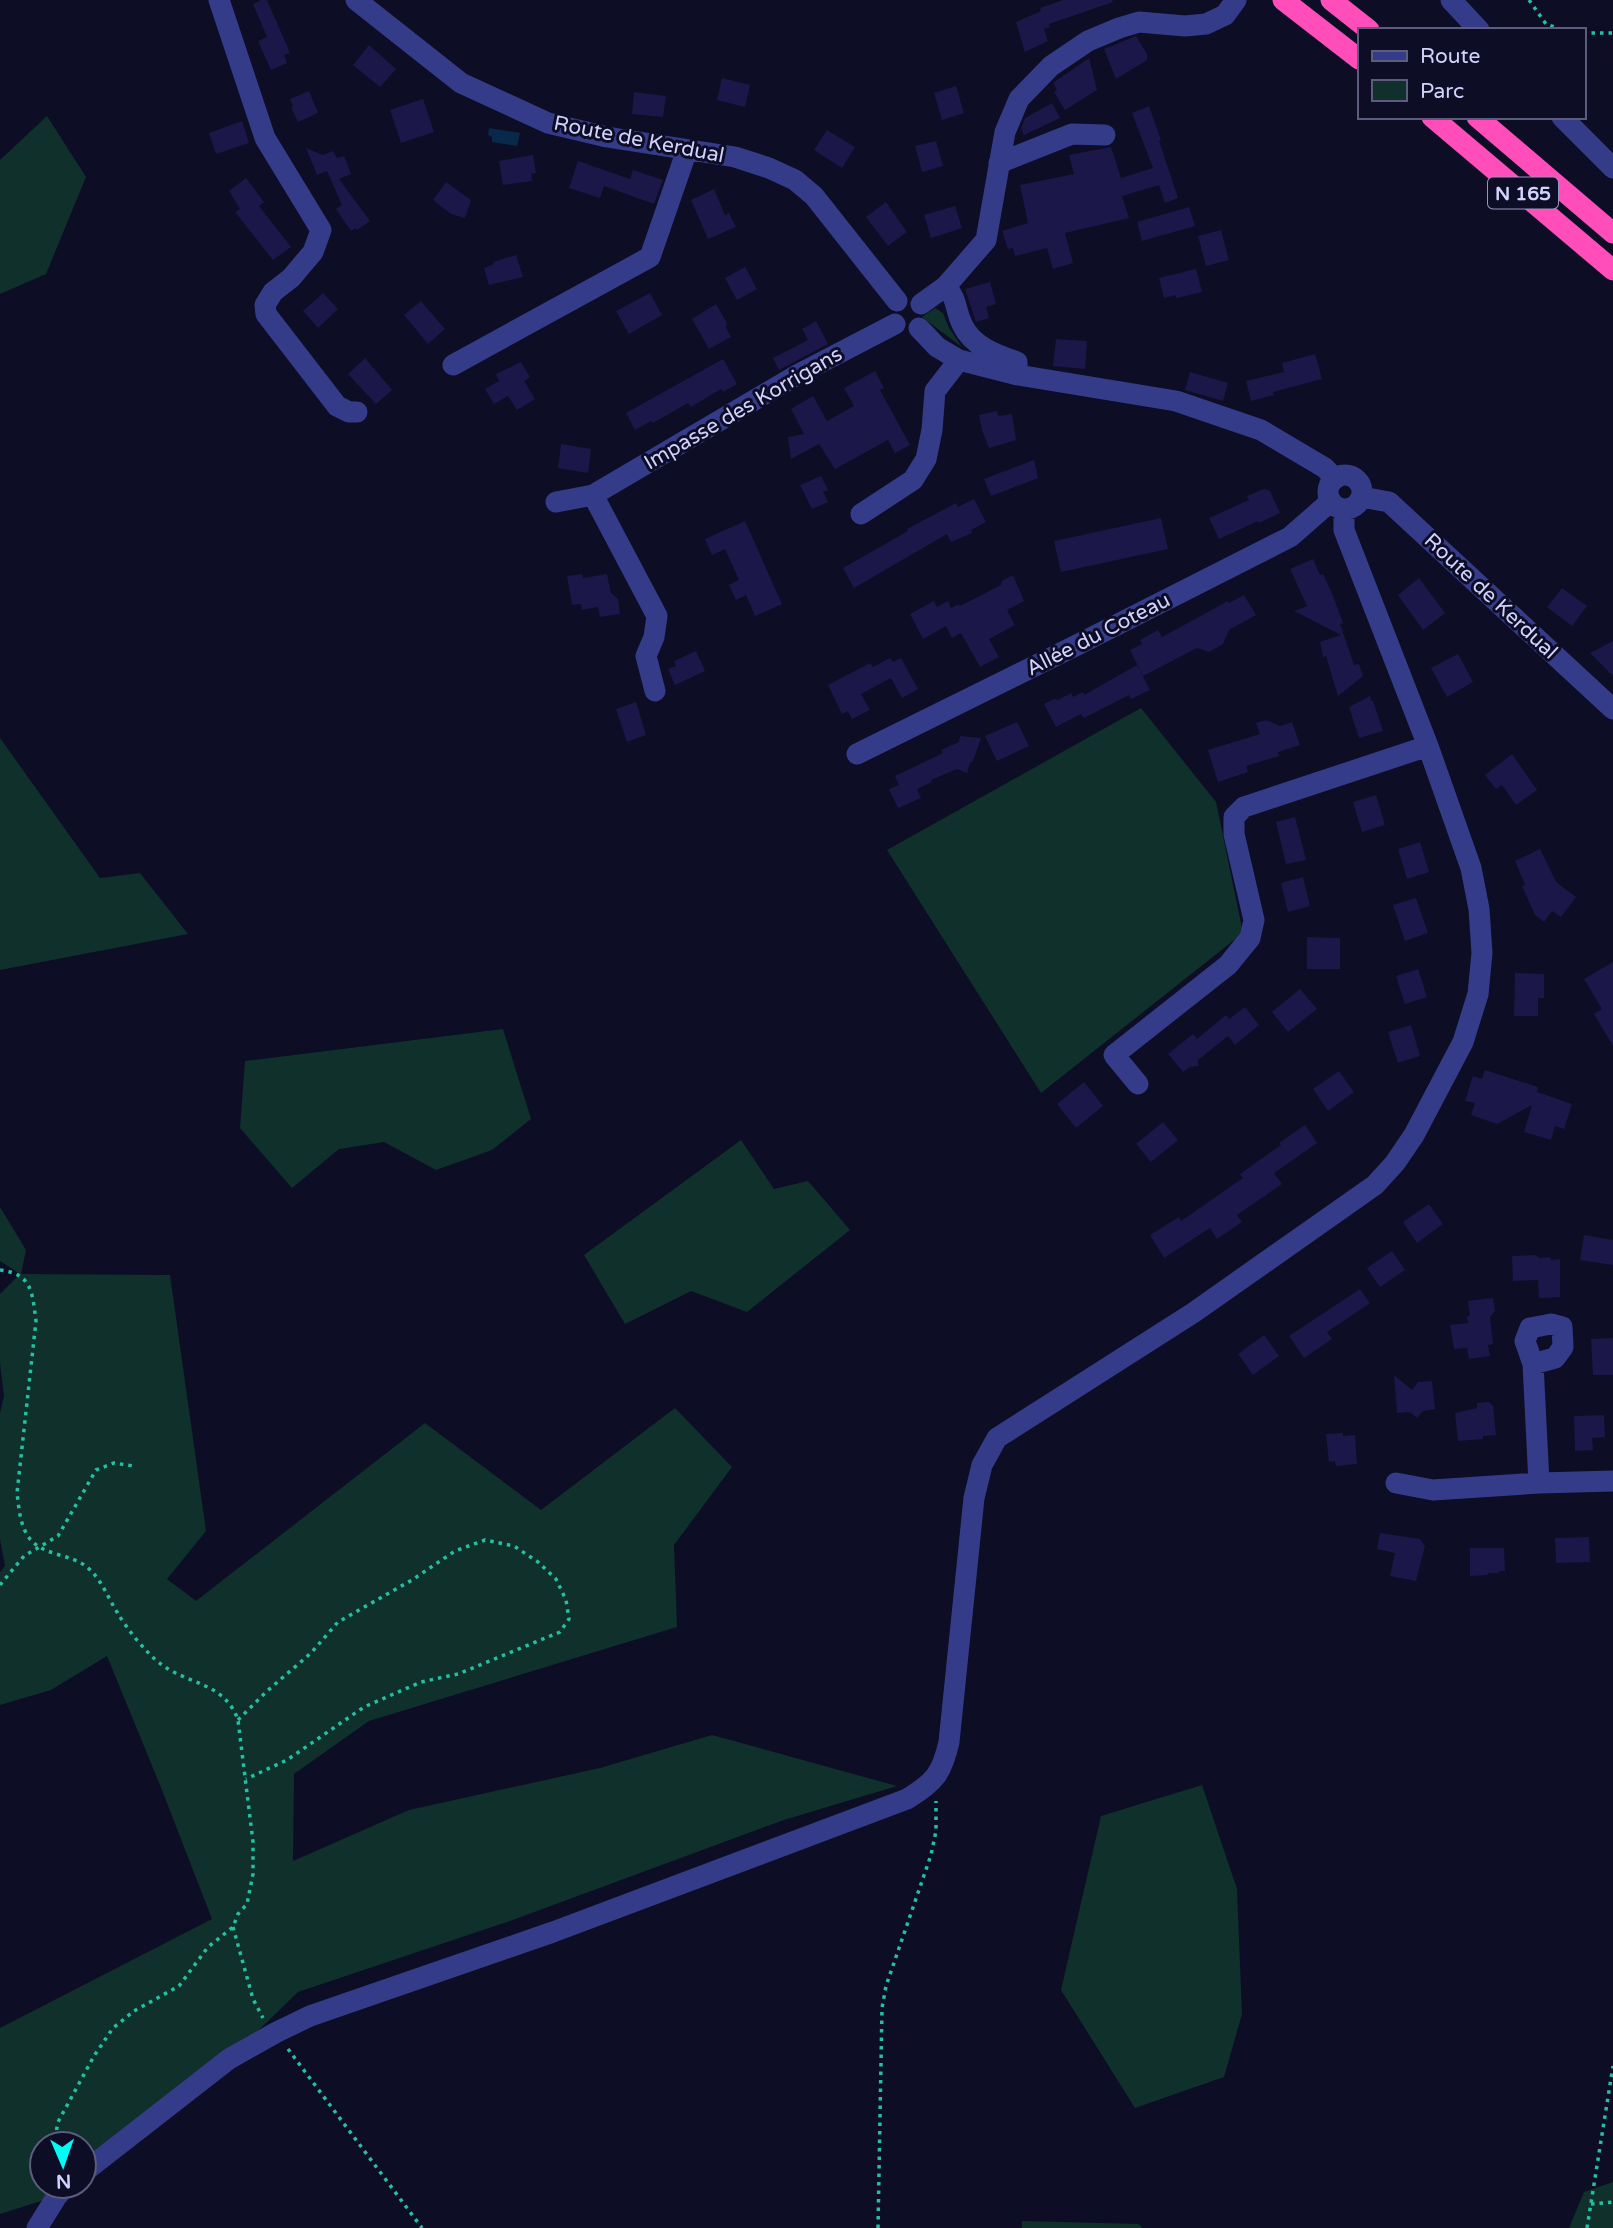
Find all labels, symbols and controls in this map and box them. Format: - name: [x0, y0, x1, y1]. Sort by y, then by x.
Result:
- legend: [1358, 28, 1585, 119]
- text: Route: [1420, 44, 1480, 69]
- text: Parc: [1420, 79, 1464, 104]
- street label: Route de Kerdual: [552, 111, 726, 168]
- road number: N 165: [1488, 178, 1558, 209]
- street label: Impasse des Korrigans: [640, 342, 847, 475]
- street label: Route de Kerdual: [1419, 528, 1562, 665]
- street label: Allée du Coteau: [1022, 587, 1174, 681]
- north arrow: [28, 2130, 98, 2200]
- text: N: [56, 2170, 72, 2192]

